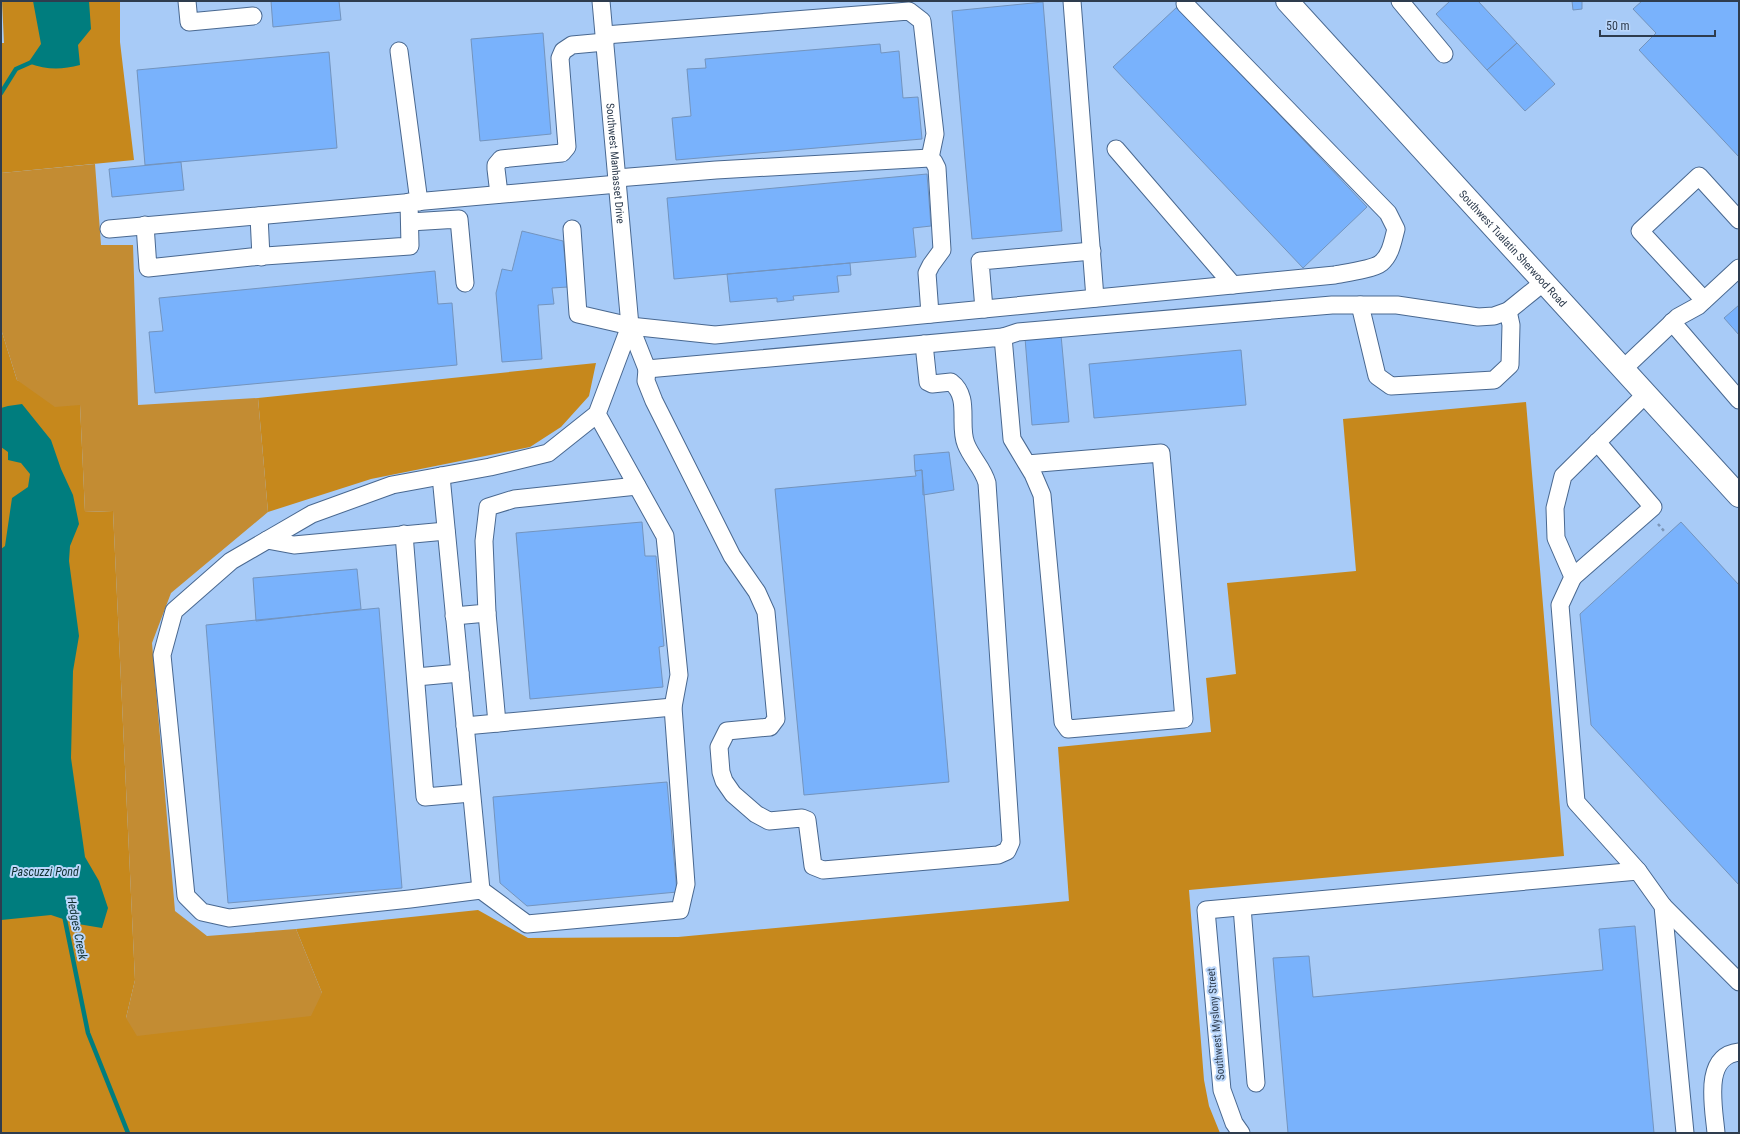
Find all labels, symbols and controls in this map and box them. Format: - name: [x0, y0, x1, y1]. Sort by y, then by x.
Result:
- scale bar: [1600, 12, 1715, 38]
- text: 50 m: [1606, 19, 1630, 33]
- street label: Southwest Manhasset Drive: [604, 103, 627, 224]
- street label: Southwest Tualatin Sherwood Road: [1456, 187, 1569, 309]
- water label: Pascuzzi Pond: [11, 865, 79, 879]
- water label: Hedges Creek: [64, 895, 90, 961]
- street label: Southwest Myslony Street: [1205, 967, 1227, 1081]

